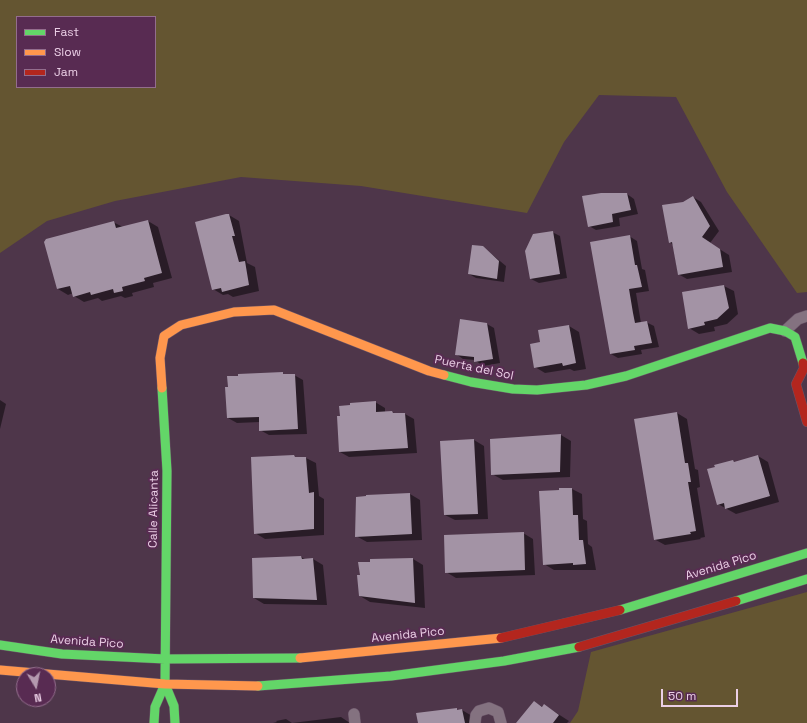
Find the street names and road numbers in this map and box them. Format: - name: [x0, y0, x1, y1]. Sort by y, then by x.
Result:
- street label: Puerta del Sol: [433, 353, 515, 383]
- street label: Calle Alicanta: [146, 470, 162, 548]
- street label: Avenida Pico: [684, 548, 758, 584]
- street label: Avenida Pico: [371, 624, 445, 646]
- street label: Avenida Pico: [50, 632, 124, 652]

